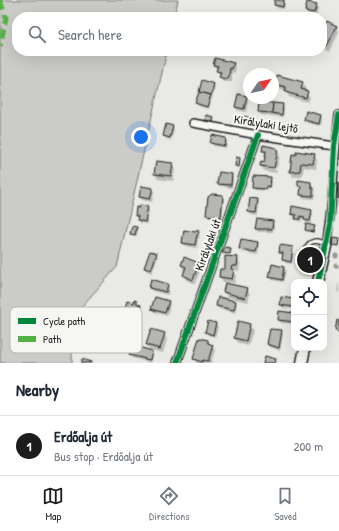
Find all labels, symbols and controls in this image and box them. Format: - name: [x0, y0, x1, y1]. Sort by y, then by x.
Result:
- search box: [12, 12, 327, 56]
- icon: search: [26, 23, 48, 45]
- text: Search here: [58, 24, 122, 45]
- north arrow: [243, 68, 279, 104]
- street label: Királylaki lejtő: [233, 110, 299, 137]
- your location: [131, 127, 151, 147]
- street label: Királylaki út: [190, 216, 225, 273]
- pin: 1: [297, 245, 323, 275]
- map controls: [291, 279, 327, 351]
- button: locate: [291, 279, 327, 315]
- legend: [10, 307, 142, 353]
- text: Cycle path: [43, 314, 86, 328]
- button: layers: [291, 315, 327, 351]
- text: Path: [43, 332, 61, 346]
- text: Nearby: [16, 378, 59, 401]
- text: Erdőalja út: [54, 426, 112, 447]
- text: 1: [27, 437, 31, 455]
- text: 200 m: [293, 437, 323, 455]
- text: Bus stop · Erdőalja út: [54, 447, 153, 465]
- tab: Map: [42, 485, 64, 523]
- tab: Directions: [149, 485, 190, 523]
- tab: Saved: [274, 485, 297, 523]

